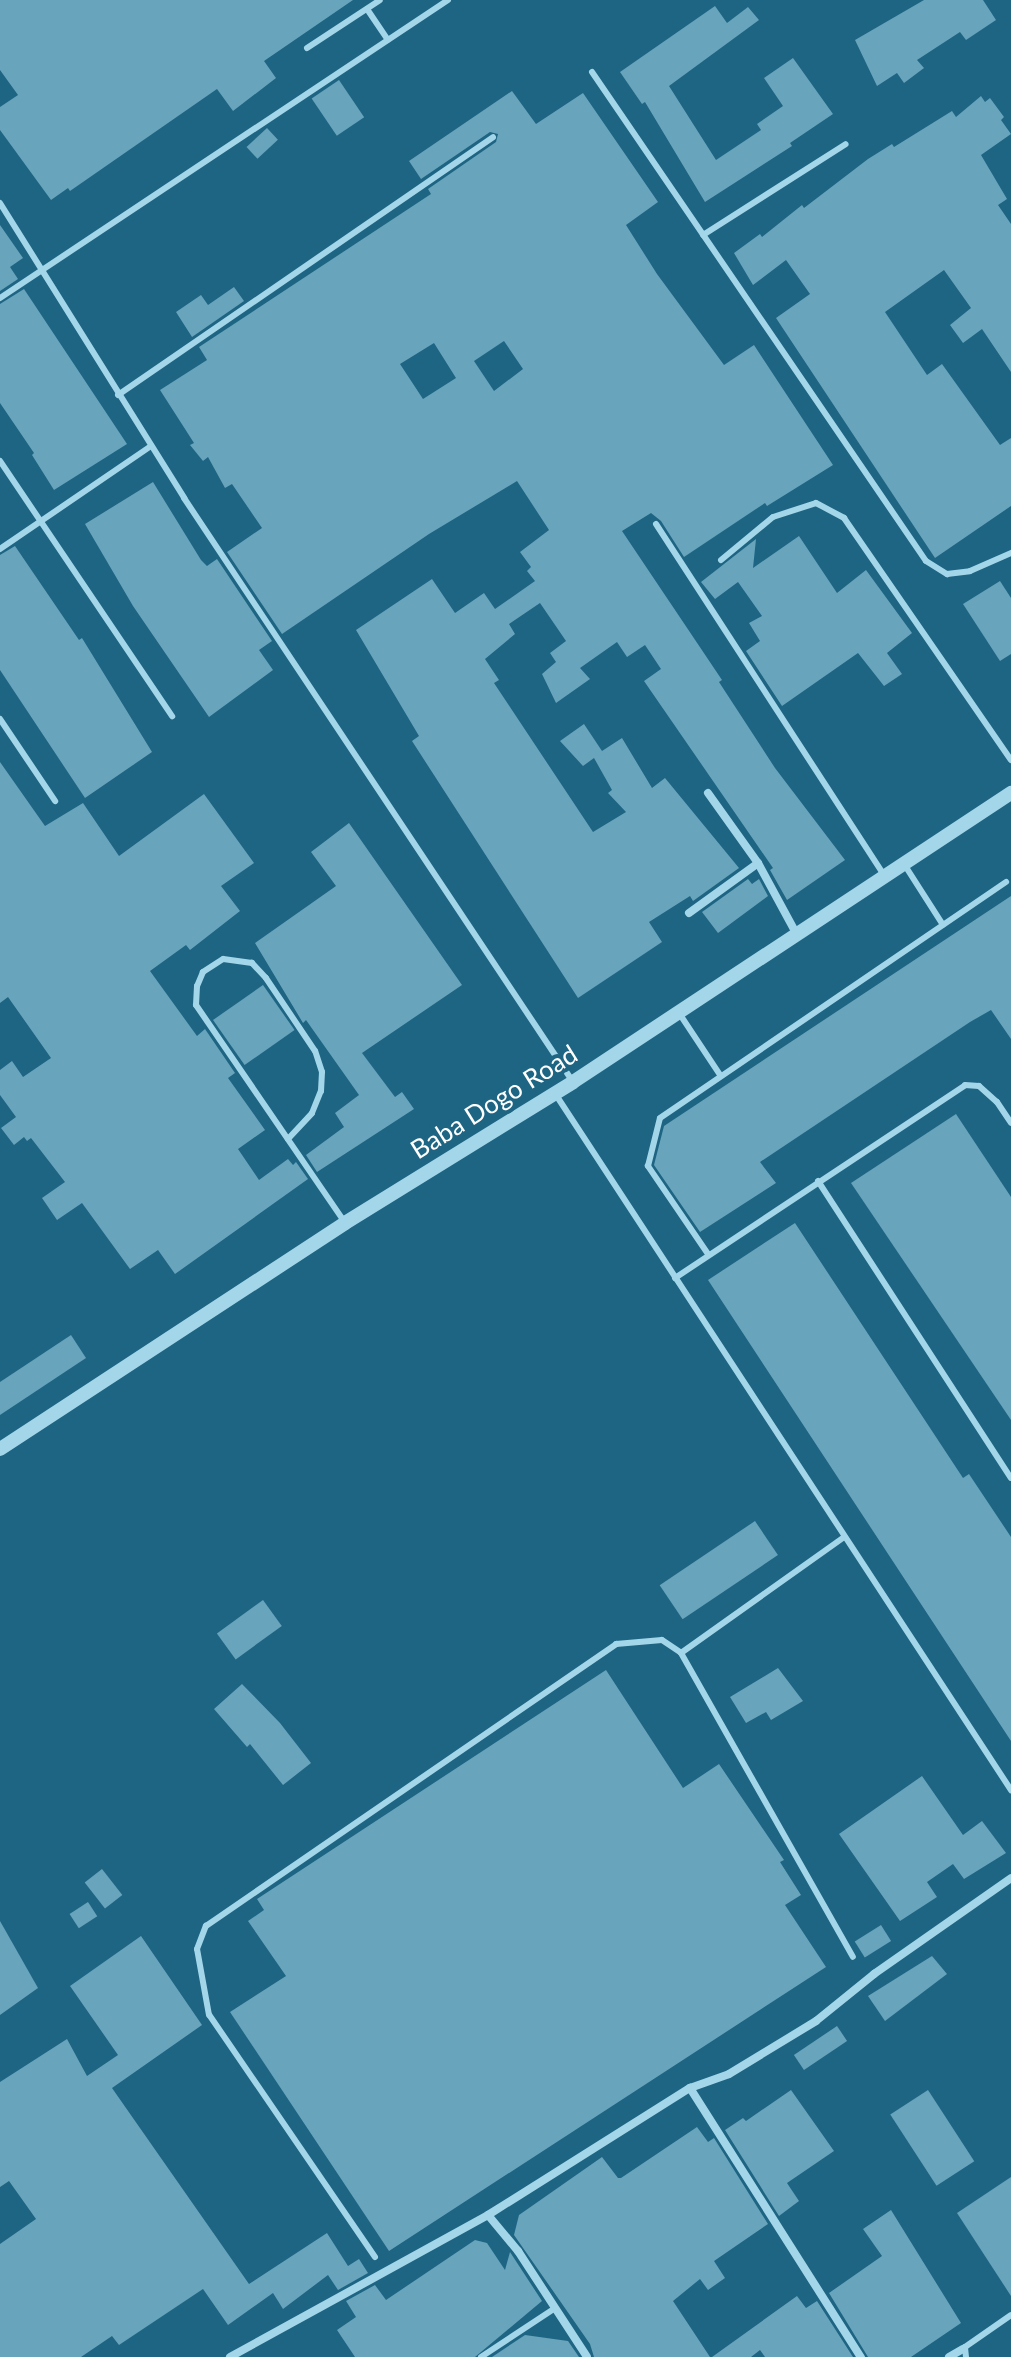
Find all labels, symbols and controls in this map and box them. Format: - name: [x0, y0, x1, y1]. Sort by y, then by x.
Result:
- street label: Baba Dogo Road: [405, 1038, 583, 1166]

